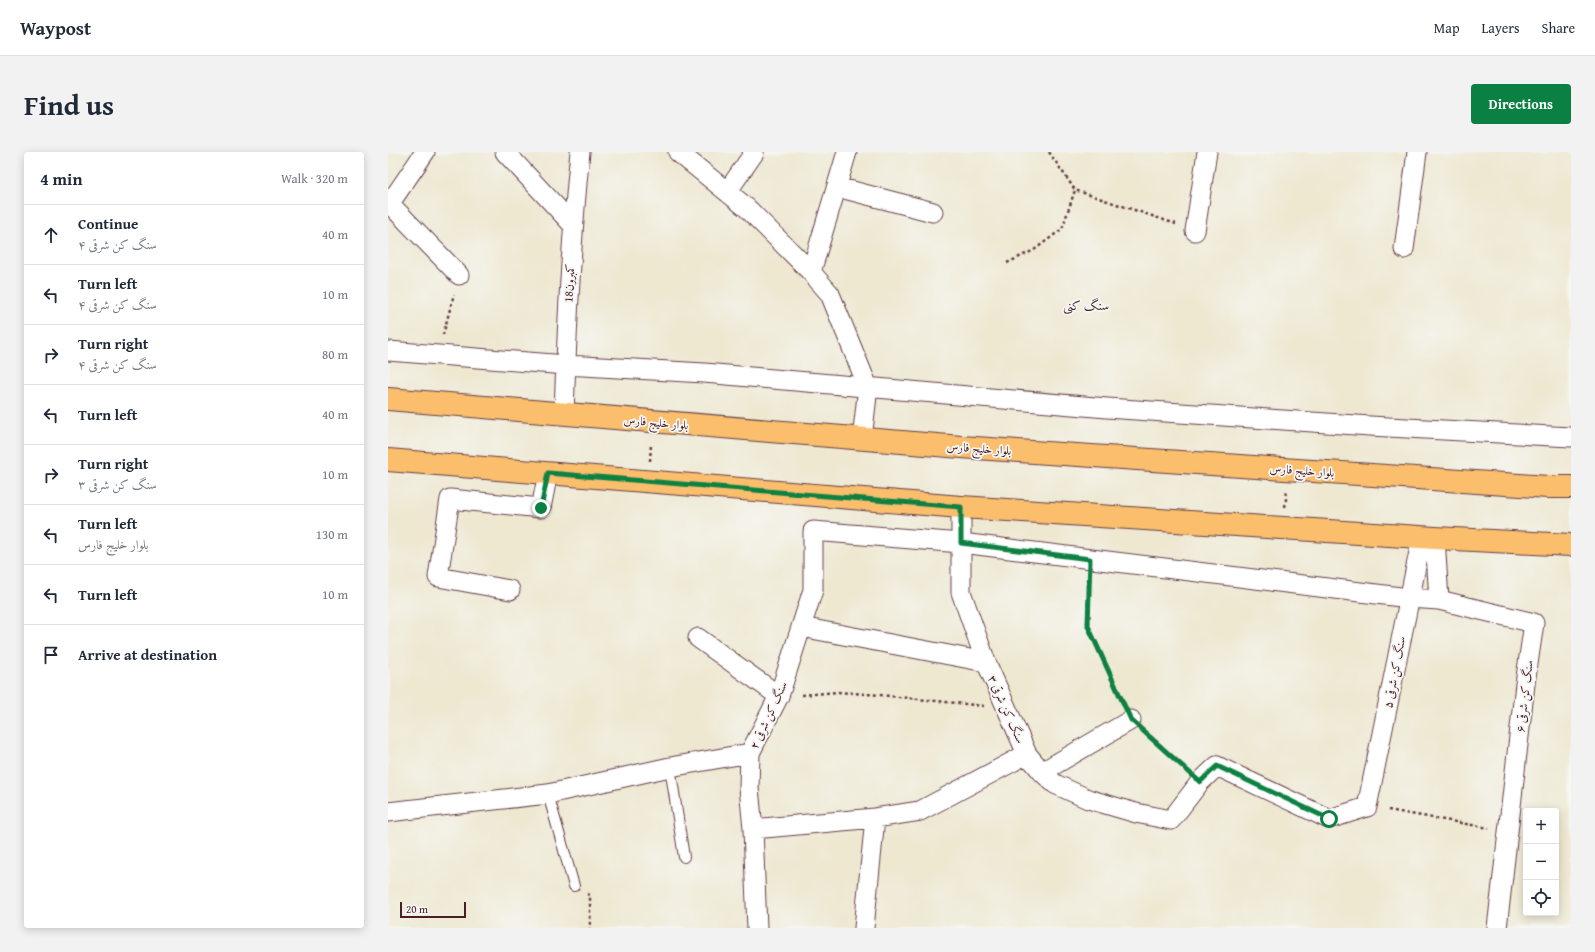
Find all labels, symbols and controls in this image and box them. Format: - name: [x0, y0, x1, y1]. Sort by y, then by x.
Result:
- text: Waypost: [20, 14, 91, 42]
- text: Map: [1434, 18, 1460, 38]
- text: Layers: [1482, 18, 1520, 38]
- text: Share: [1542, 18, 1575, 38]
- text: Find us: [24, 84, 114, 125]
- button: Directions: [1471, 84, 1571, 124]
- text: 4 min: [40, 166, 82, 191]
- text: Walk · 320 m: [281, 169, 348, 188]
- text: Continue: [78, 213, 139, 234]
- icon: ahead: [40, 224, 62, 246]
- text: 40 m: [322, 225, 348, 244]
- text: سنگ کن شرقی ۴: [78, 235, 157, 254]
- street label: کمبرون18: [559, 263, 579, 303]
- text: Turn left: [78, 273, 137, 294]
- icon: left: [40, 284, 62, 306]
- text: 10 m: [322, 285, 348, 304]
- text: سنگ کن شرقی ۴: [78, 295, 157, 314]
- district label: سنگ کنی: [1063, 296, 1109, 315]
- text: Turn right: [78, 333, 149, 354]
- icon: right: [40, 344, 62, 366]
- text: 80 m: [322, 345, 348, 364]
- text: سنگ کن شرقی ۴: [78, 355, 157, 374]
- icon: left: [40, 404, 62, 426]
- text: Turn left: [78, 404, 137, 425]
- text: 40 m: [322, 405, 348, 424]
- street label: بلوار خلیج فارس: [623, 411, 689, 436]
- street label: بلوار خلیج فارس: [946, 437, 1012, 462]
- text: Turn right: [78, 453, 149, 474]
- street label: بلوار خلیج فارس: [1269, 459, 1335, 484]
- icon: right: [40, 464, 62, 486]
- text: 10 m: [322, 465, 348, 484]
- text: سنگ کن شرقی ۳: [78, 475, 157, 494]
- route end: [532, 499, 550, 517]
- text: Turn left: [78, 513, 137, 534]
- icon: left: [40, 524, 62, 546]
- text: 130 m: [316, 525, 348, 544]
- text: بلوار خلیج فارس: [78, 535, 148, 554]
- icon: left: [40, 584, 62, 606]
- text: Turn left: [78, 584, 137, 605]
- text: 10 m: [322, 585, 348, 604]
- street label: سنگ کن شرقی ۵: [1379, 634, 1410, 710]
- icon: arrive: [40, 644, 62, 666]
- text: Arrive at destination: [78, 644, 217, 665]
- street label: سنگ کن شرقی ۶: [1511, 659, 1538, 733]
- street label: سنگ کن شرقی ۳: [983, 672, 1030, 746]
- street label: سنگ کن شرقی ۲: [745, 678, 792, 752]
- map controls: [1523, 808, 1559, 916]
- button: +: [1523, 808, 1559, 844]
- route start: [1320, 810, 1338, 828]
- button: −: [1523, 844, 1559, 880]
- button: locate: [1523, 880, 1559, 916]
- scale bar: [400, 900, 466, 919]
- text: 20 m: [406, 901, 428, 917]

